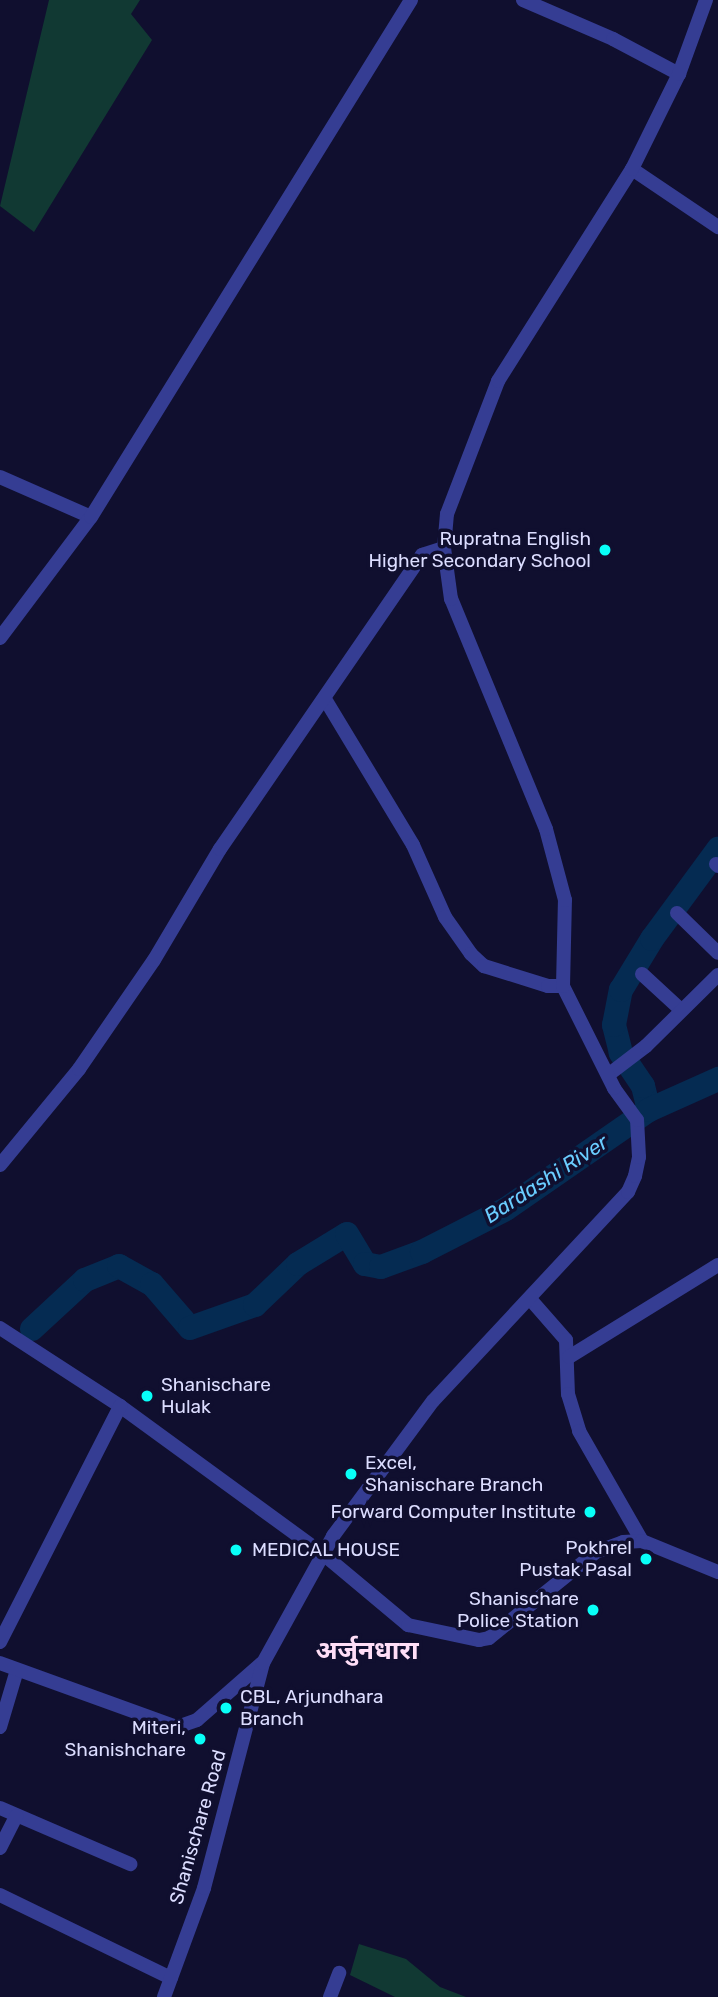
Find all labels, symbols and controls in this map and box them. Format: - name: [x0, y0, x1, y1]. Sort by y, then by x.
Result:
- place label: Rupratna English Higher Secondary School: [368, 528, 591, 572]
- marker: Rupratna English Higher Secondary School: [597, 542, 613, 558]
- water label: Bardashi River: [479, 1130, 613, 1228]
- place label: Shanischare Hulak: [161, 1374, 271, 1418]
- marker: Shanischare Hulak: [139, 1388, 155, 1404]
- place label: Excel, Shanischare Branch: [365, 1452, 543, 1496]
- marker: Excel, Shanischare Branch: [343, 1466, 359, 1482]
- place label: Forward Computer Institute: [330, 1501, 576, 1523]
- marker: Forward Computer Institute: [582, 1504, 598, 1520]
- place label: Pokhrel Pustak Pasal: [519, 1537, 632, 1581]
- place label: MEDICAL HOUSE: [252, 1539, 401, 1561]
- marker: MEDICAL HOUSE: [226, 1540, 246, 1560]
- marker: Pokhrel Pustak Pasal: [638, 1551, 654, 1567]
- place label: Shanischare Police Station: [457, 1588, 579, 1632]
- marker: Shanischare Police Station: [585, 1602, 601, 1618]
- district label: अर्जुनधारा: [315, 1635, 419, 1667]
- place label: CBL, Arjundhara Branch: [240, 1686, 384, 1730]
- marker: CBL, Arjundhara Branch: [218, 1700, 234, 1716]
- place label: Miteri, Shanishchare: [65, 1717, 186, 1761]
- marker: Miteri, Shanishchare: [192, 1731, 208, 1747]
- street label: Shanischare Road: [165, 1747, 231, 1907]

